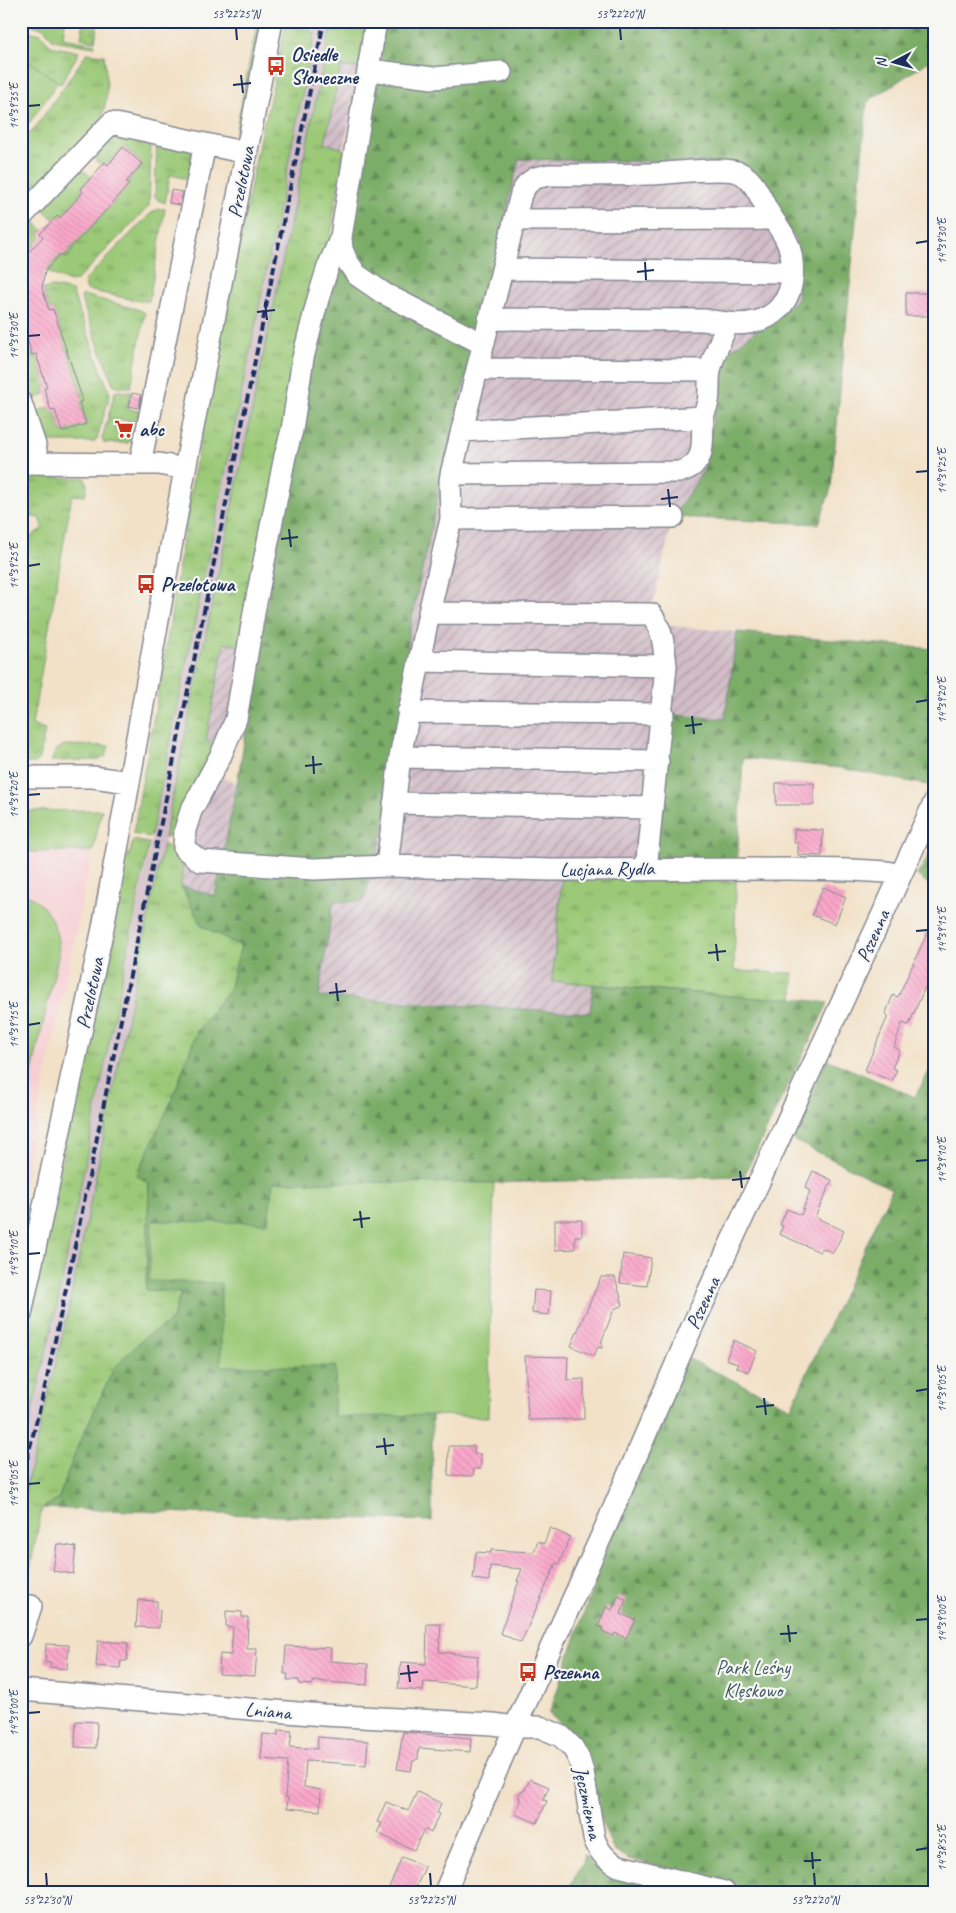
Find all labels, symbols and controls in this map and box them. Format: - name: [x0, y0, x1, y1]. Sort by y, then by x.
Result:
- text: 53°22'25"N: [212, 6, 261, 22]
- text: 53°22'20"N: [596, 6, 645, 22]
- north arrow: [868, 38, 918, 88]
- place label: Osiedle Słoneczne: [291, 42, 359, 90]
- bus stop icon: Osiedle Słoneczne: [265, 55, 287, 77]
- text: N: [872, 56, 890, 69]
- text: 14°39'35"E: [6, 81, 22, 129]
- street label: Przelotowa: [222, 143, 260, 220]
- text: 14°39'30"E: [934, 216, 950, 264]
- text: 14°39'30"E: [6, 311, 22, 359]
- place label: abc: [139, 417, 165, 442]
- supermarket icon: abc: [113, 418, 135, 440]
- text: 14°39'25"E: [934, 446, 950, 494]
- text: 14°39'25"E: [6, 541, 22, 589]
- place label: Przelotowa: [161, 572, 237, 597]
- bus stop icon: Przelotowa: [135, 573, 157, 595]
- text: 14°39'20"E: [934, 675, 950, 723]
- text: 14°39'20"E: [6, 770, 22, 818]
- street label: Lucjana Rydla: [560, 856, 656, 882]
- street label: Pszenna: [850, 904, 896, 966]
- text: 14°39'15"E: [934, 905, 950, 953]
- street label: Przelotowa: [70, 954, 110, 1031]
- text: 14°39'15"E: [6, 1000, 22, 1048]
- text: 14°39'10"E: [934, 1135, 950, 1183]
- text: 14°39'10"E: [6, 1229, 22, 1277]
- street label: Pszenna: [680, 1271, 727, 1333]
- text: 14°39'05"E: [934, 1364, 950, 1412]
- text: 14°39'05"E: [6, 1459, 22, 1507]
- text: 14°39'00"E: [934, 1594, 950, 1642]
- park label: Park Leśny Klęskowo: [716, 1655, 791, 1703]
- place label: Pszenna: [543, 1660, 600, 1685]
- bus stop icon: Pszenna: [517, 1661, 539, 1683]
- text: 14°39'00"E: [6, 1688, 22, 1736]
- street label: Lniana: [244, 1697, 294, 1726]
- street label: Jęczmienna: [568, 1763, 608, 1843]
- text: 14°38'55"E: [934, 1823, 950, 1871]
- text: 53°22'30"N: [23, 1892, 72, 1908]
- text: 53°22'25"N: [407, 1892, 456, 1908]
- text: 53°22'20"N: [791, 1892, 840, 1908]

